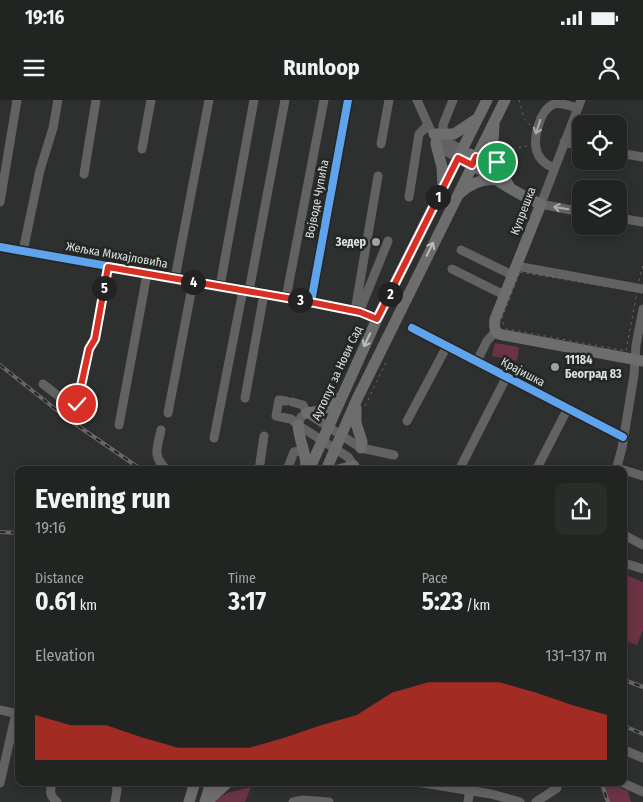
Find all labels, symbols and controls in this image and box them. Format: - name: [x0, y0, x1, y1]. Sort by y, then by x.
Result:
- text: 19:16: [25, 6, 65, 29]
- icon: menu: [20, 54, 48, 82]
- text: Runloop: [283, 54, 360, 81]
- icon: person: [595, 54, 623, 82]
- map controls: [572, 115, 627, 235]
- button: locate: [572, 115, 627, 170]
- one-way arrow: [533, 118, 543, 134]
- pin: [476, 141, 518, 183]
- icon: arrive: [483, 148, 511, 176]
- street label: Војводе Чупића: [303, 158, 332, 240]
- button: layers: [572, 180, 627, 235]
- pin: 1: [426, 184, 450, 210]
- street label: Купрешка: [507, 185, 539, 237]
- text: 1: [436, 189, 441, 206]
- one-way arrow: [553, 202, 569, 212]
- place label: Зедер: [335, 235, 366, 249]
- marker: Зедер: [370, 236, 382, 248]
- street label: Жељка Михајловића: [65, 239, 169, 271]
- one-way arrow: [425, 242, 435, 257]
- pin: 4: [180, 270, 206, 294]
- text: 4: [190, 274, 197, 291]
- pin: 5: [92, 276, 116, 300]
- text: 5: [101, 280, 108, 297]
- pin: 2: [378, 282, 402, 306]
- text: 2: [387, 286, 394, 303]
- pin: 3: [288, 288, 312, 312]
- text: 3: [297, 292, 304, 309]
- street label: Аутопут за Нови Сад: [309, 324, 365, 422]
- one-way arrow: [362, 332, 371, 347]
- place label: 11184 Београд 83: [565, 353, 622, 381]
- street label: Крајишка: [499, 355, 548, 389]
- marker: 11184 Београд 83: [549, 361, 561, 373]
- pin: [56, 383, 98, 425]
- icon: check: [63, 390, 91, 418]
- text: Evening run: [35, 482, 171, 515]
- button: share: [555, 483, 607, 535]
- text: 19:16: [35, 518, 66, 537]
- text: Distance: [35, 570, 84, 587]
- text: Time: [228, 570, 256, 587]
- text: Pace: [422, 570, 448, 587]
- text: 0.61: [35, 587, 77, 617]
- text: 3:17: [228, 587, 266, 617]
- text: 5:23: [422, 587, 463, 617]
- text: km: [77, 597, 97, 614]
- text: /km: [463, 597, 490, 614]
- text: Elevation: [35, 646, 95, 665]
- text: 131–137 m: [545, 646, 607, 665]

